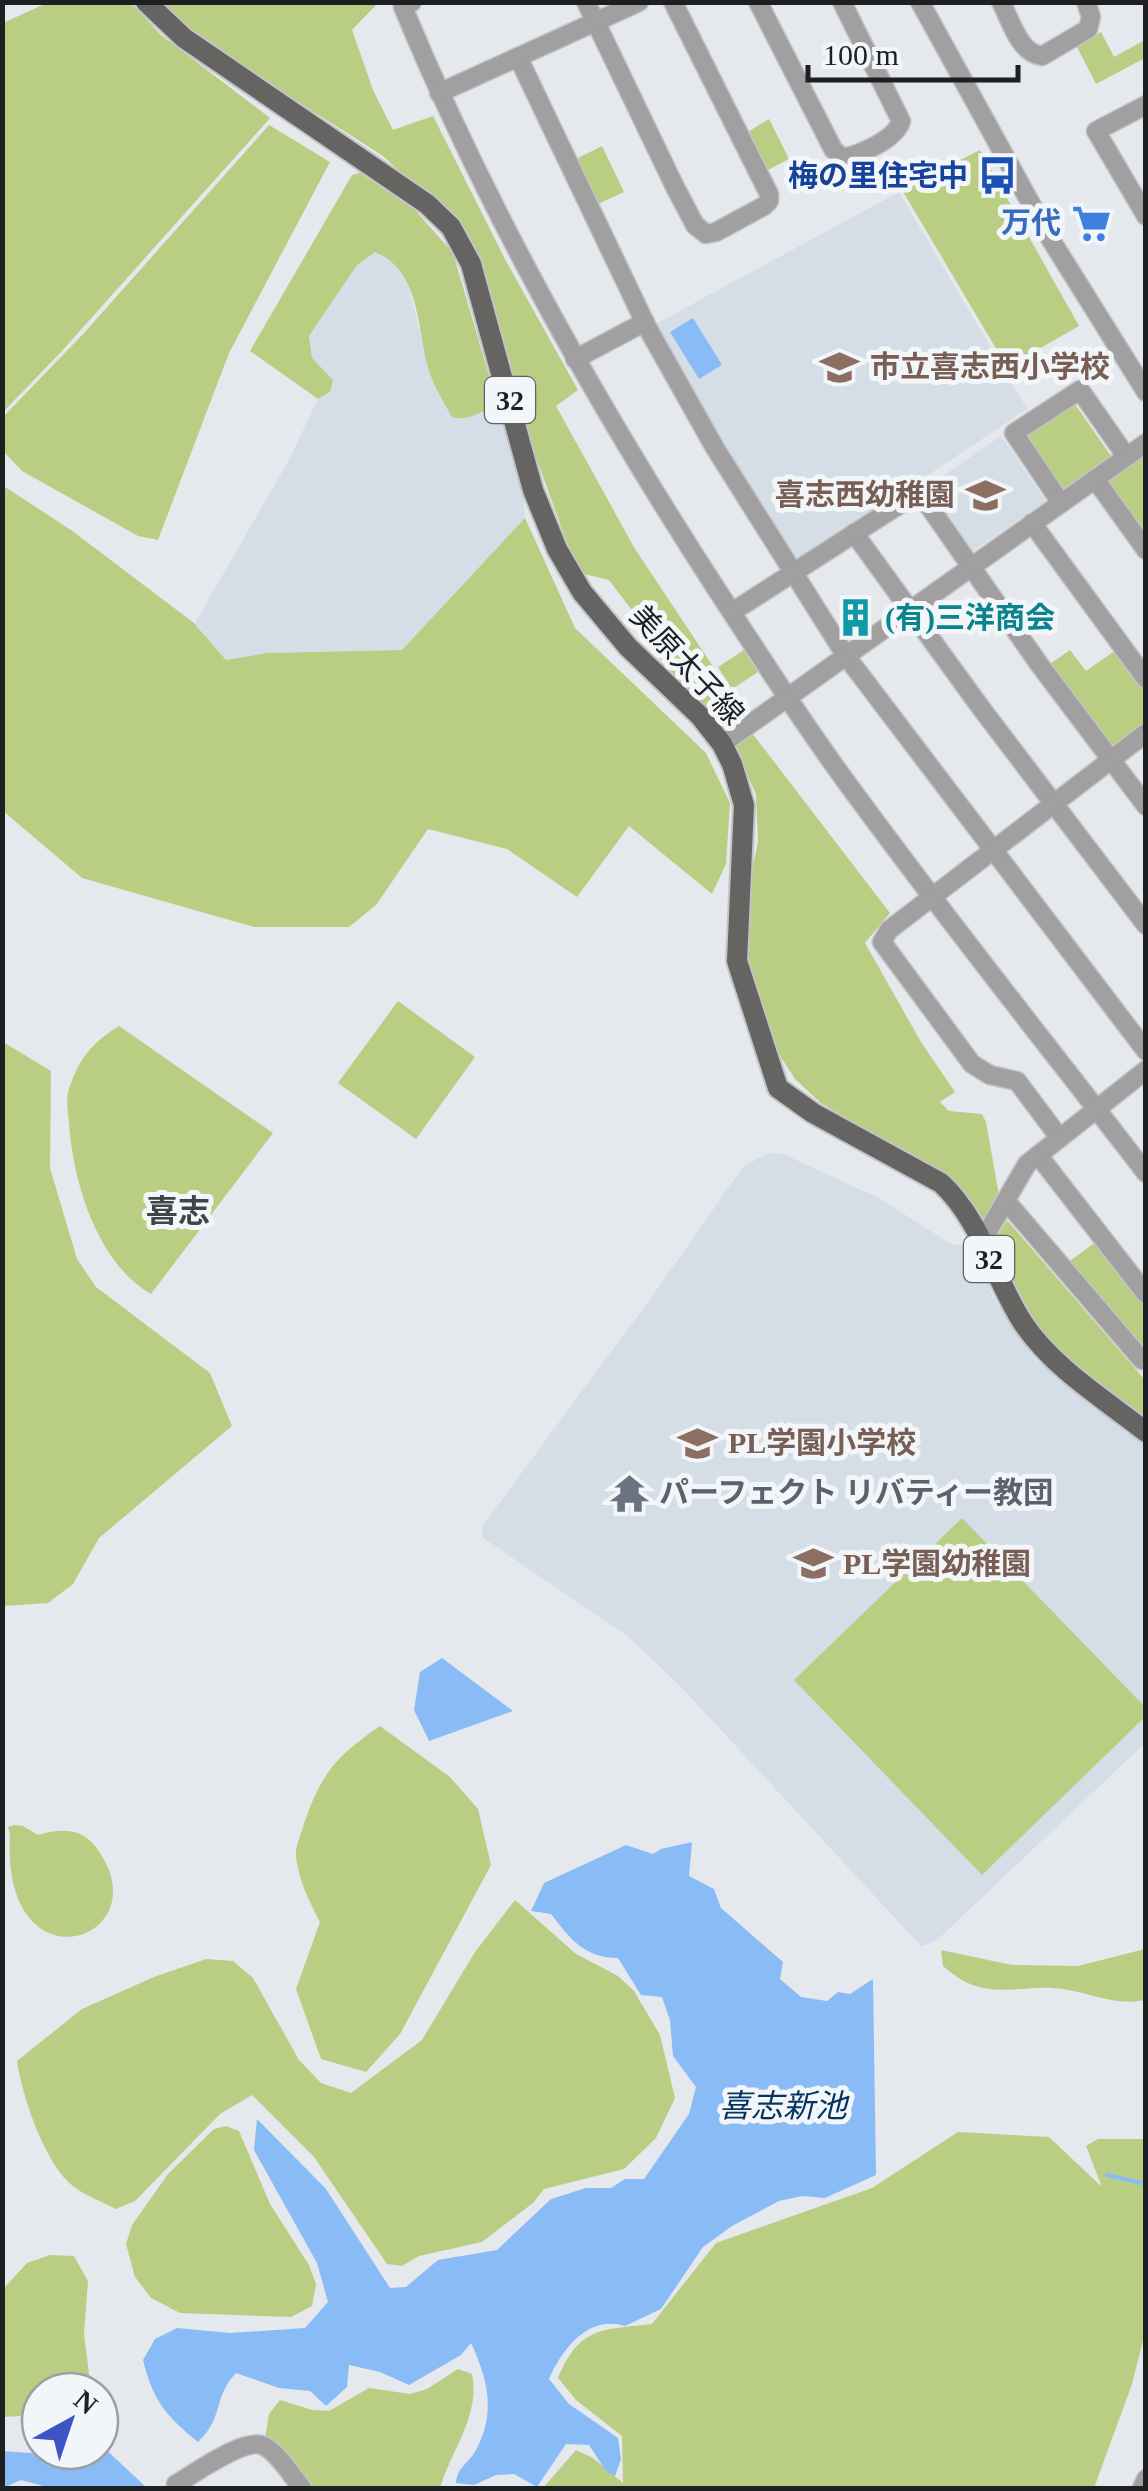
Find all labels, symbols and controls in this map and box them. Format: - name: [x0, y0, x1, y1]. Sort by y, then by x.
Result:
- scale bar: [808, 20, 1018, 82]
- text: 100 m: [823, 38, 899, 71]
- bus stop icon: 梅の里住宅中: [977, 155, 1019, 197]
- place label: 梅の里住宅中: [788, 159, 968, 192]
- supermarket icon: 万代: [1070, 202, 1112, 244]
- place label: 万代: [1001, 206, 1061, 239]
- school or university icon: 市立喜志西小学校: [819, 346, 861, 388]
- place label: 市立喜志西小学校: [870, 350, 1110, 383]
- road number: 32: [485, 377, 535, 423]
- school or university icon: 喜志西幼稚園: [964, 474, 1006, 516]
- place label: 喜志西幼稚園: [775, 478, 955, 511]
- building icon: (有)三洋商会: [834, 597, 876, 639]
- street label: 美原太子線: [624, 599, 751, 731]
- place label: (有)三洋商会: [885, 601, 1055, 635]
- district label: 喜志: [146, 1193, 210, 1229]
- road number: 32: [964, 1236, 1014, 1282]
- school or university icon: PL学園小学校: [677, 1422, 719, 1464]
- place label: PL学園小学校: [728, 1426, 916, 1459]
- temple icon: パーフェクト リバティー教団: [608, 1472, 650, 1514]
- place label: パーフェクト リバティー教団: [659, 1476, 1053, 1509]
- school or university icon: PL学園幼稚園: [792, 1543, 834, 1585]
- place label: PL学園幼稚園: [843, 1547, 1031, 1580]
- water label: 喜志新池: [719, 2088, 850, 2124]
- north arrow: [20, 2371, 120, 2471]
- text: N: [68, 2384, 103, 2421]

